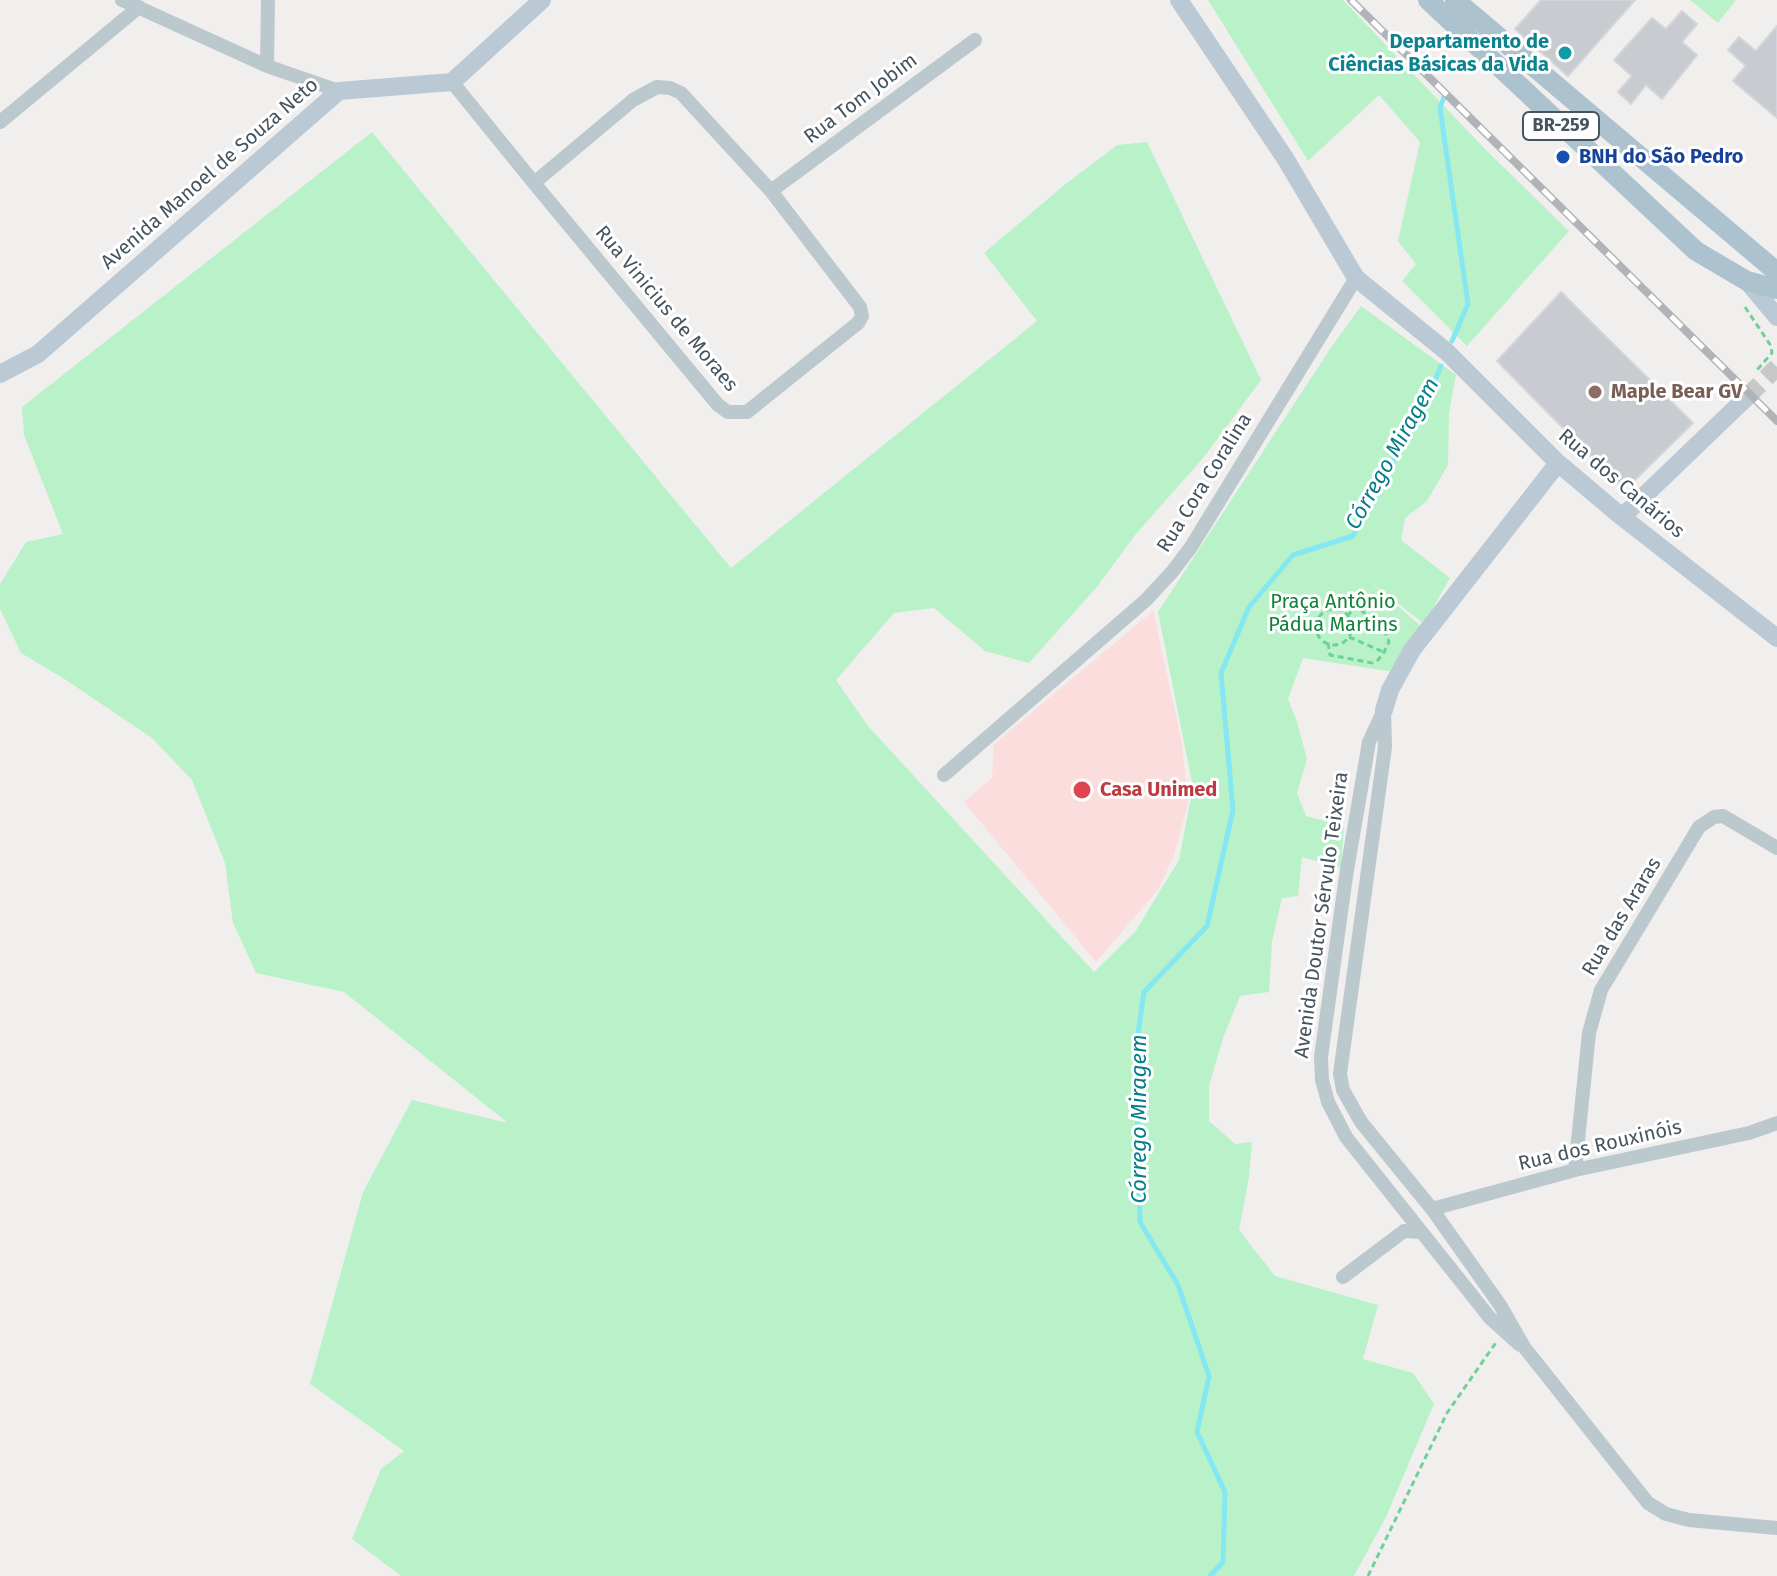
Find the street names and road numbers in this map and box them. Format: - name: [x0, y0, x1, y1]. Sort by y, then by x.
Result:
- street label: Rua Tom Jobim: [800, 49, 922, 149]
- street label: Avenida Manoel de Souza Neto: [97, 73, 323, 275]
- road number: BR-259: [1523, 112, 1599, 140]
- street label: Rua Vinicius de Moraes: [590, 221, 742, 397]
- street label: Rua Cora Coralina: [1152, 409, 1258, 557]
- street label: Rua dos Canários: [1553, 424, 1689, 544]
- street label: Avenida Doutor Sérvulo Teixeira: [1290, 770, 1354, 1060]
- street label: Rua das Araras: [1577, 854, 1667, 980]
- street label: Rua dos Rouxinóis: [1516, 1116, 1684, 1176]

